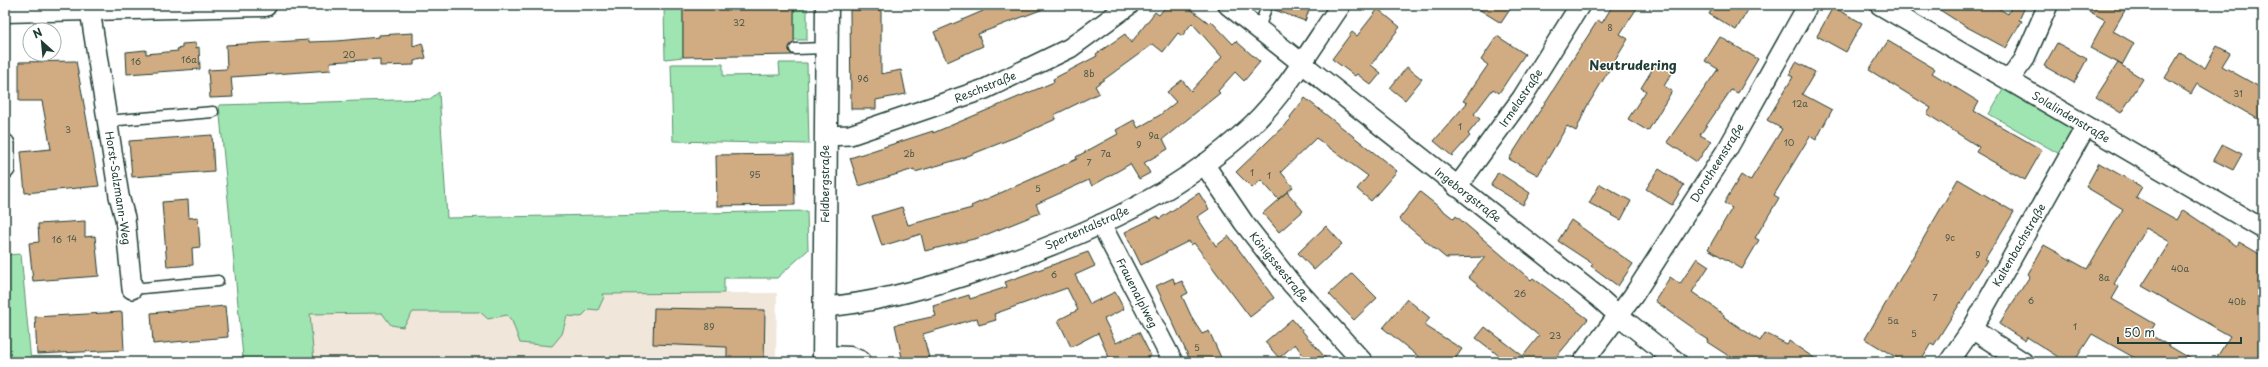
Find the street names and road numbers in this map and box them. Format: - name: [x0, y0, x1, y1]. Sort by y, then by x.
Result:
- street label: Irmelastraße: [1495, 65, 1546, 130]
- street label: Reschstraße: [951, 66, 1018, 107]
- street label: Solalindenstraße: [2029, 87, 2114, 147]
- street label: Dorotheenstraße: [1685, 120, 1748, 206]
- street label: Horst-Salzmann-Weg: [101, 130, 136, 246]
- street label: Feldbergstraße: [816, 145, 833, 223]
- street label: Ingeborgstraße: [1431, 163, 1505, 226]
- street label: Kaltenbachstraße: [1988, 200, 2049, 290]
- street label: Spertentalstraße: [1042, 201, 1132, 254]
- street label: Königsseestraße: [1246, 228, 1313, 306]
- street label: Frauenalplweg: [1112, 255, 1162, 331]

